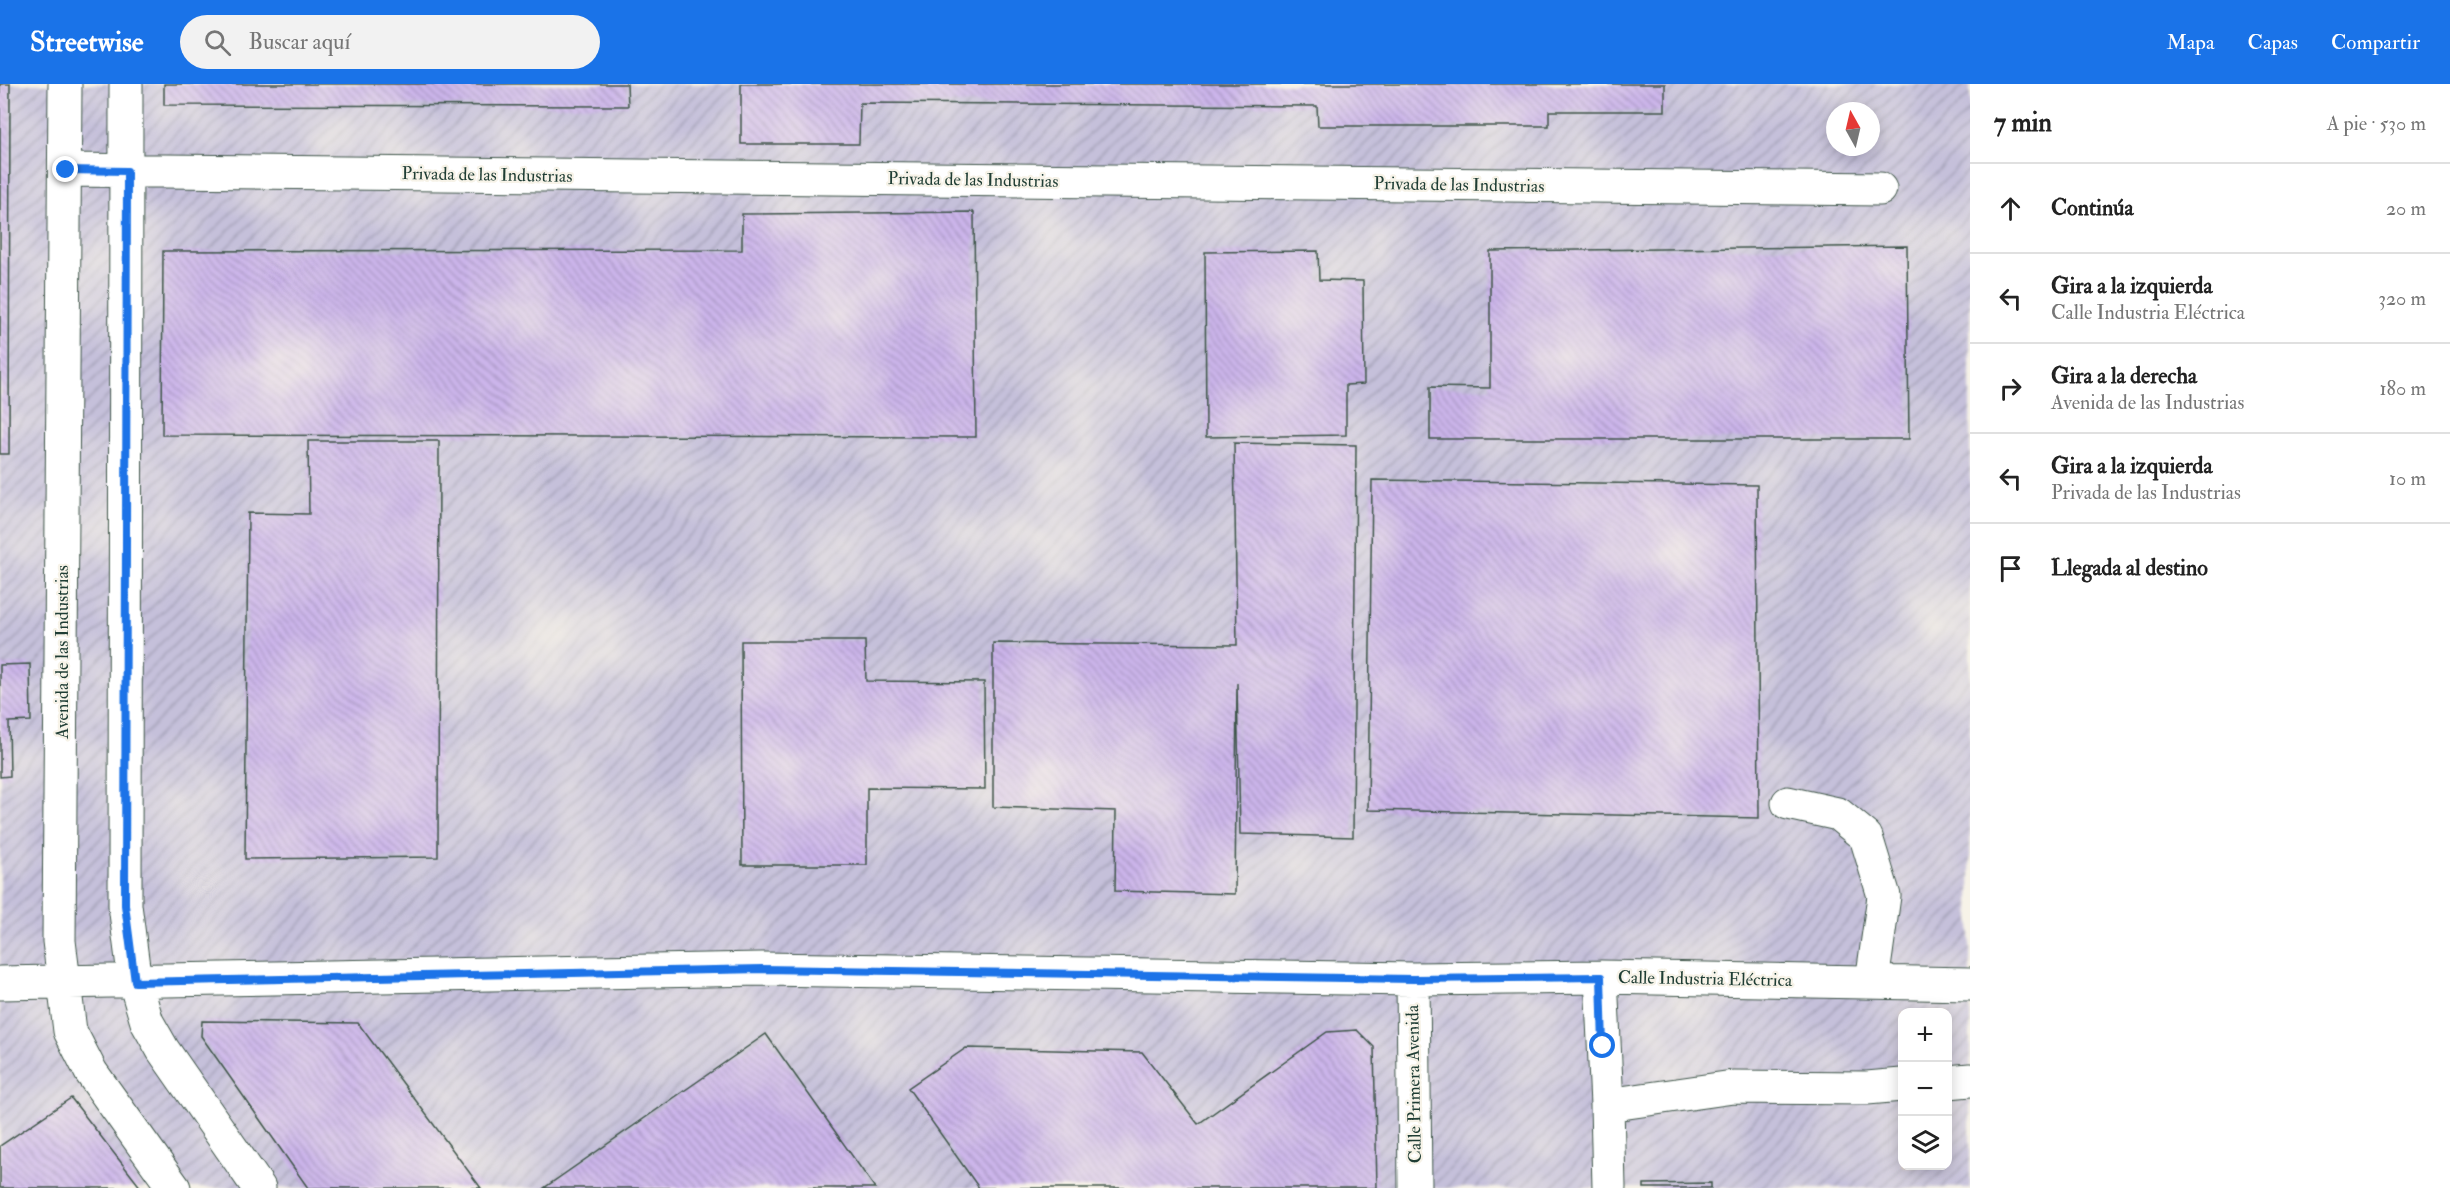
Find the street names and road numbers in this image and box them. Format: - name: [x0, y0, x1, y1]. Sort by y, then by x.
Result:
- street label: Privada de las Industrias: [401, 162, 573, 188]
- street label: Privada de las Industrias: [887, 167, 1059, 193]
- street label: Privada de las Industrias: [1373, 172, 1545, 198]
- street label: Avenida de las Industrias: [51, 565, 74, 740]
- street label: Calle Industria Eléctrica: [1618, 966, 1793, 992]
- street label: Calle Primera Avenida: [1401, 1004, 1427, 1163]

